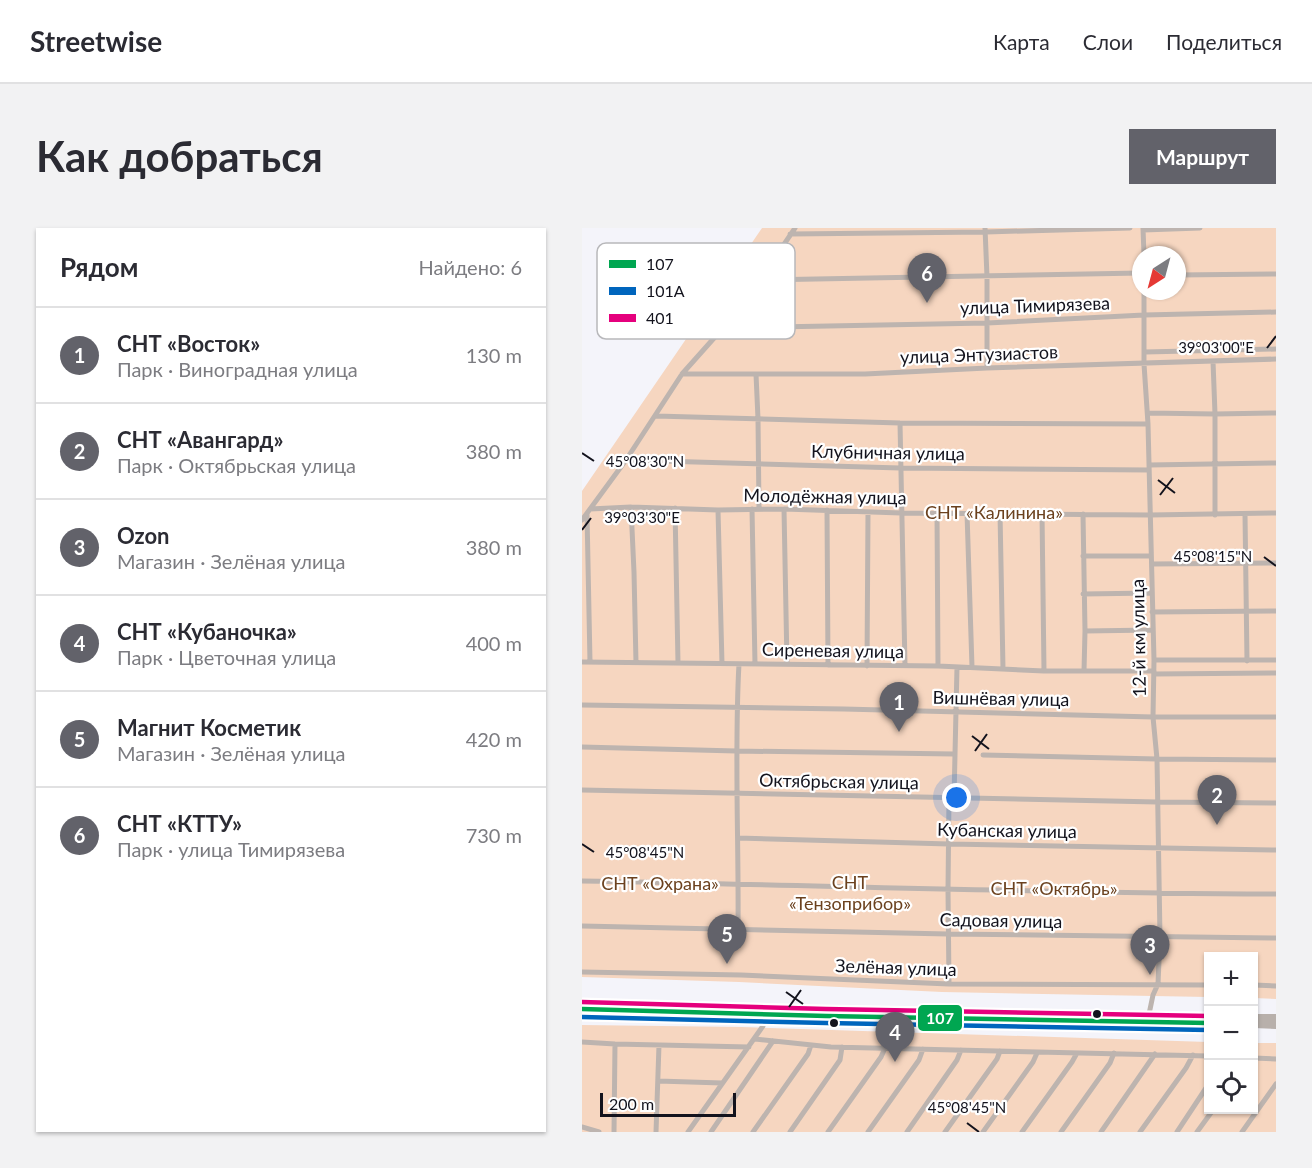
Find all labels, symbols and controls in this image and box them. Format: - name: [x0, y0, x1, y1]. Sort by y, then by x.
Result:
- text: Streetwise: [30, 24, 162, 58]
- text: Карта: [993, 29, 1050, 54]
- text: Слои: [1083, 29, 1133, 54]
- text: Поделиться: [1166, 29, 1282, 54]
- button: Маршрут: [1129, 129, 1276, 184]
- text: Как добраться: [36, 131, 323, 181]
- legend: [597, 243, 795, 339]
- north arrow: [1132, 246, 1186, 300]
- text: Рядом: [60, 251, 138, 283]
- text: 107: [646, 254, 674, 273]
- pin: 6: [908, 254, 946, 303]
- text: Найдено: 6: [419, 255, 522, 279]
- text: 101А: [646, 281, 685, 300]
- street label: улица Тимирязева: [960, 291, 1110, 319]
- text: 401: [646, 308, 674, 327]
- text: СНТ «Восток»: [117, 330, 260, 357]
- text: 39°03'00"E: [1178, 338, 1254, 356]
- street label: улица Энтузиастов: [900, 340, 1058, 368]
- text: 1: [74, 343, 85, 367]
- text: 130 m: [466, 343, 522, 367]
- text: Парк · Виноградная улица: [117, 357, 358, 381]
- text: СНТ «Авангард»: [117, 426, 283, 453]
- text: 2: [74, 439, 85, 463]
- text: 380 m: [466, 439, 522, 463]
- street label: Клубничная улица: [811, 440, 965, 464]
- text: 45°08'30"N: [606, 452, 684, 470]
- text: Парк · Октябрьская улица: [117, 453, 356, 477]
- street label: Молодёжная улица: [743, 484, 907, 508]
- park label: СНТ «Калинина»: [925, 501, 1063, 523]
- text: 39°03'30"E: [604, 508, 680, 526]
- text: Ozon: [117, 522, 170, 549]
- text: 3: [74, 535, 85, 559]
- text: 380 m: [466, 535, 522, 559]
- text: 45°08'15"N: [1174, 547, 1252, 565]
- text: Магазин · Зелёная улица: [117, 549, 346, 573]
- street label: 12-й км улица: [1126, 579, 1150, 697]
- text: СНТ «Кубаночка»: [117, 618, 297, 645]
- text: 4: [74, 631, 85, 655]
- text: 400 m: [466, 631, 522, 655]
- street label: Сиреневая улица: [762, 638, 904, 662]
- text: Парк · Цветочная улица: [117, 645, 336, 669]
- pin: 1: [880, 682, 918, 732]
- street label: Вишнёвая улица: [932, 686, 1070, 710]
- text: Магнит Косметик: [117, 714, 301, 741]
- text: 5: [74, 727, 85, 751]
- text: 420 m: [466, 727, 522, 751]
- text: Магазин · Зелёная улица: [117, 741, 346, 765]
- street label: Октябрьская улица: [759, 769, 919, 793]
- pin: 2: [1198, 776, 1236, 825]
- your location: [942, 783, 971, 812]
- text: СНТ «КТТУ»: [117, 810, 242, 837]
- street label: Кубанская улица: [937, 818, 1077, 842]
- text: 6: [74, 823, 85, 847]
- text: 730 m: [466, 823, 522, 847]
- text: Парк · улица Тимирязева: [117, 837, 345, 861]
- text: 45°08'45"N: [606, 843, 684, 861]
- park label: СНТ «Тензоприбор»: [789, 871, 911, 914]
- park label: СНТ «Охрана»: [601, 872, 719, 894]
- park label: СНТ «Октябрь»: [991, 877, 1117, 899]
- street label: Садовая улица: [939, 908, 1063, 932]
- pin: 5: [708, 914, 746, 964]
- pin: 3: [1130, 926, 1170, 975]
- map controls: [1204, 952, 1258, 1114]
- button: +: [1204, 952, 1258, 1006]
- street label: Зелёная улица: [835, 954, 957, 980]
- line badge: 107: [917, 1004, 963, 1032]
- button: −: [1204, 1006, 1258, 1060]
- text: 107: [926, 1008, 954, 1027]
- unlabelled marker: [1091, 1008, 1103, 1020]
- pin: 4: [876, 1012, 914, 1062]
- unlabelled marker: [828, 1017, 840, 1029]
- button: locate: [1204, 1060, 1258, 1114]
- scale bar: [600, 1090, 736, 1118]
- text: 200 m: [609, 1094, 654, 1113]
- text: 45°08'45"N: [928, 1098, 1006, 1116]

